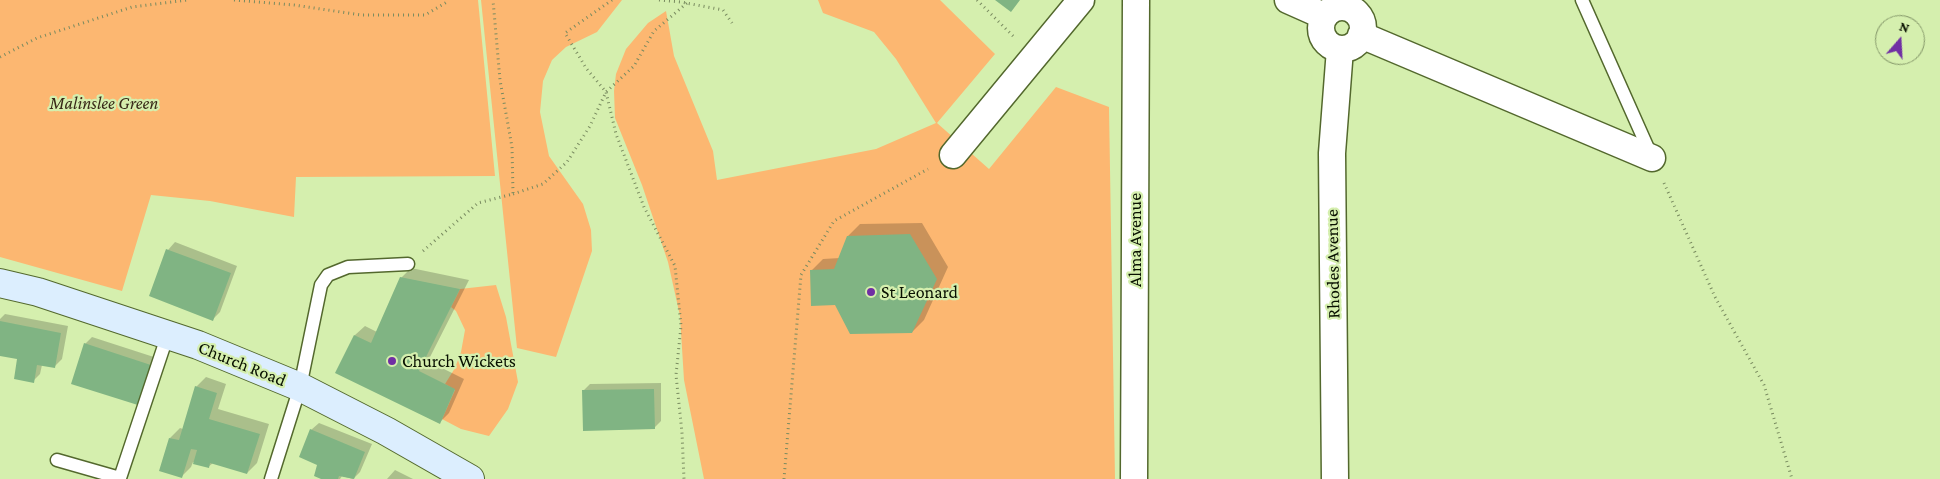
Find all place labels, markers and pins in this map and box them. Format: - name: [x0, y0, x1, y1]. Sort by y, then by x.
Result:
- place label: St Leonard: [881, 281, 958, 303]
- marker: St Leonard: [865, 286, 877, 298]
- place label: Church Wickets: [402, 350, 516, 372]
- marker: Church Wickets: [386, 355, 398, 367]

